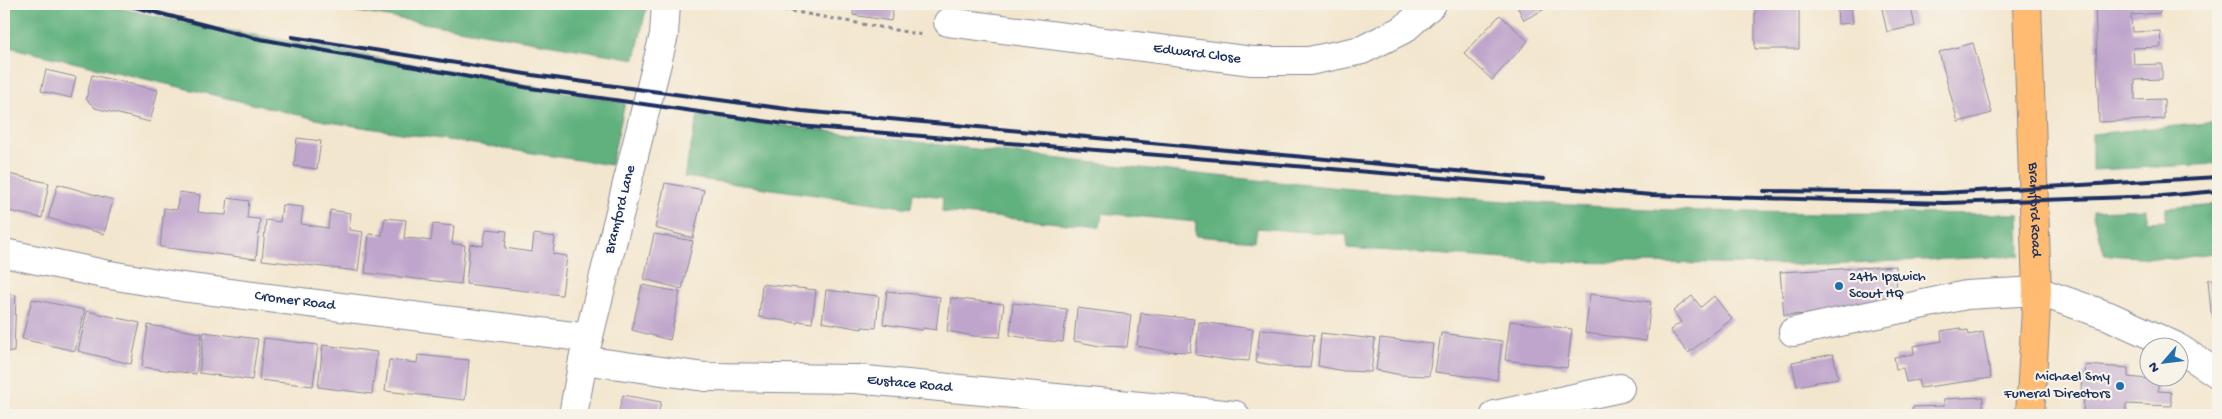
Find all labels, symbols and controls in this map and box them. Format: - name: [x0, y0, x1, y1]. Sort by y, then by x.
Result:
- street label: Edward Close: [1152, 39, 1242, 69]
- street label: Bramford Road: [2023, 161, 2045, 259]
- street label: Bramford Lane: [601, 163, 640, 257]
- place label: 24th Ipswich Scout HQ: [1849, 268, 1926, 303]
- marker: 24th Ipswich Scout HQ: [1833, 280, 1845, 292]
- street label: Cromer Road: [253, 287, 338, 315]
- north arrow: [2140, 336, 2190, 386]
- text: N: [2145, 359, 2164, 375]
- place label: Michael Smy Funeral Directors: [2003, 368, 2111, 403]
- street label: Eustace Road: [866, 371, 954, 397]
- marker: Michael Smy Funeral Directors: [2114, 380, 2126, 392]

